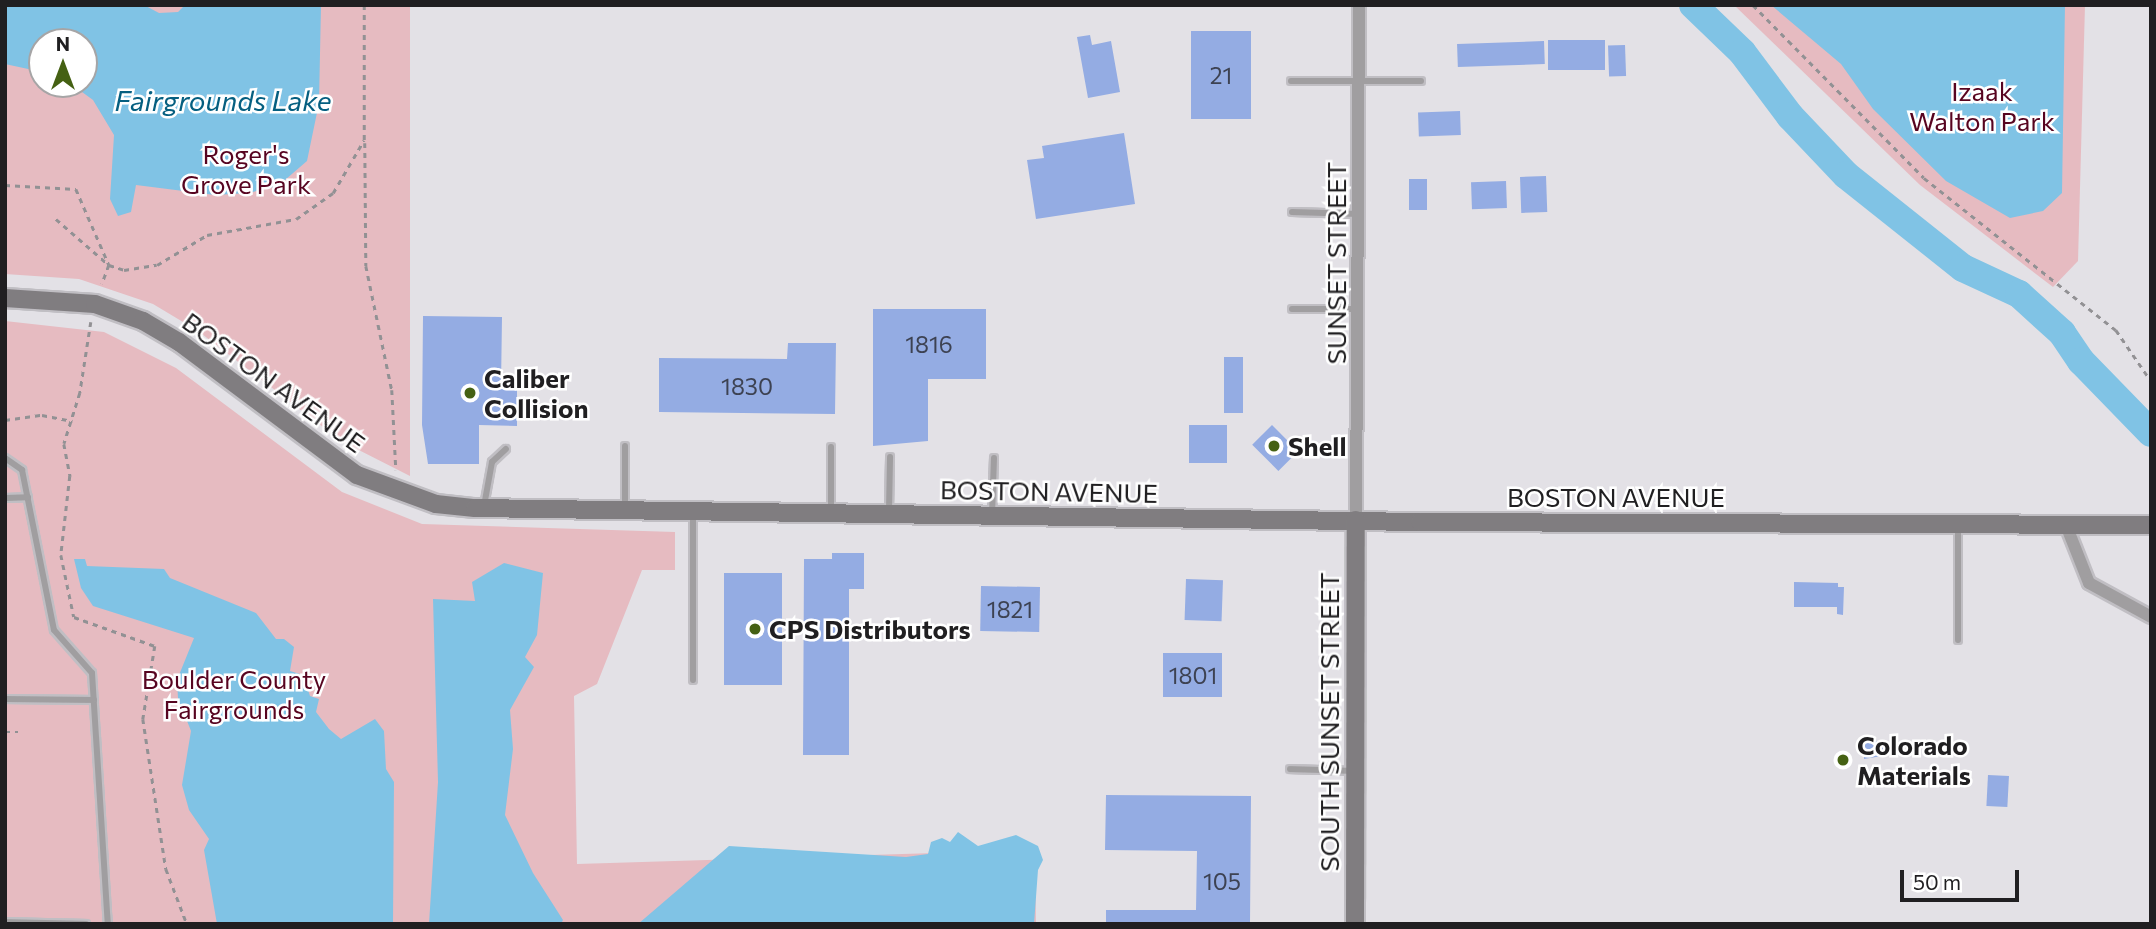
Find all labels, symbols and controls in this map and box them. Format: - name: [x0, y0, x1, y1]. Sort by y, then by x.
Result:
- north arrow: [28, 28, 98, 98]
- text: N: [56, 32, 70, 55]
- house number: 21: [1210, 61, 1232, 89]
- park label: Izaak Walton Park: [1909, 75, 2055, 136]
- water label: Fairgrounds Lake: [114, 83, 332, 117]
- park label: Roger's Grove Park: [181, 138, 311, 200]
- street label: SUNSET STREET: [1320, 162, 1352, 364]
- street label: BOSTON AVENUE: [177, 305, 371, 459]
- house number: 1816: [905, 330, 953, 358]
- place label: Caliber Collision: [484, 362, 589, 424]
- house number: 1830: [721, 372, 773, 400]
- marker: Caliber Collision: [462, 385, 478, 401]
- place label: Shell: [1288, 430, 1347, 462]
- marker: Shell: [1266, 438, 1282, 454]
- street label: BOSTON AVENUE: [940, 474, 1158, 508]
- street label: BOSTON AVENUE: [1507, 481, 1725, 513]
- street label: SOUTH SUNSET STREET: [1313, 572, 1345, 872]
- house number: 1821: [987, 595, 1033, 623]
- place label: CPS Distributors: [769, 613, 971, 645]
- marker: CPS Distributors: [747, 621, 763, 637]
- house number: 1801: [1169, 661, 1217, 689]
- park label: Boulder County Fairgrounds: [142, 663, 326, 724]
- place label: Colorado Materials: [1857, 729, 1971, 790]
- marker: Colorado Materials: [1835, 752, 1851, 768]
- scale bar: [1904, 856, 2023, 900]
- house number: 105: [1203, 867, 1241, 895]
- text: 50 m: [1913, 869, 1961, 894]

